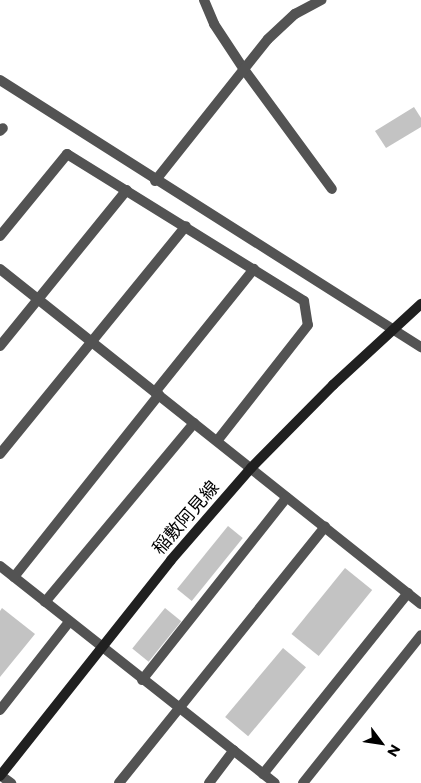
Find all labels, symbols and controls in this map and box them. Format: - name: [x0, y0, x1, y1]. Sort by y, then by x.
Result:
- street label: 稲敷阿見線: [148, 477, 224, 559]
- north arrow: [356, 718, 406, 768]
- text: N: [383, 741, 404, 760]

